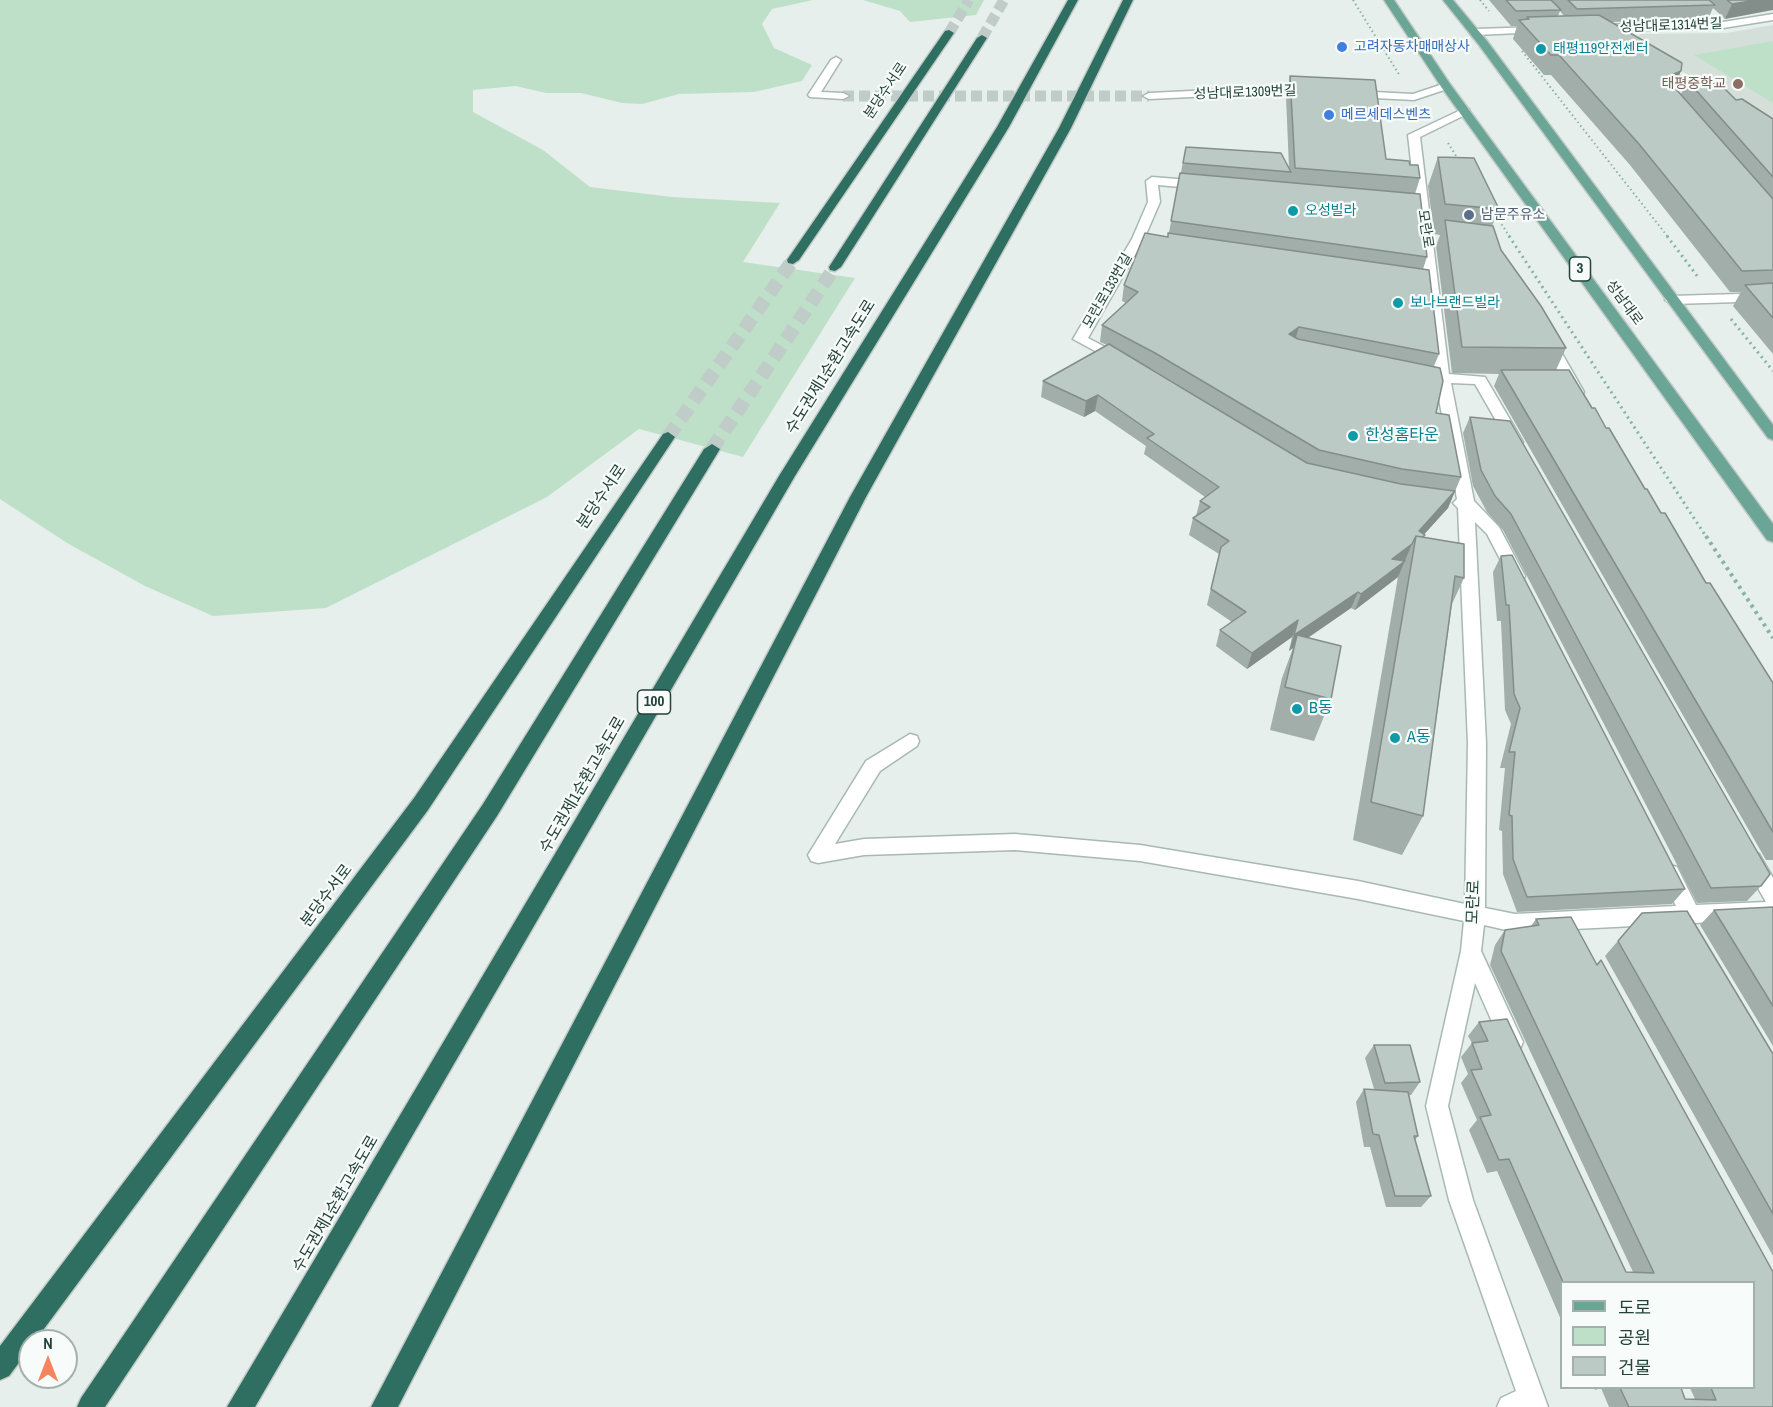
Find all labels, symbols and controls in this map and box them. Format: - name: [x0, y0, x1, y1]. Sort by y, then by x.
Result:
- street label: 성남대로1314번길: [1619, 16, 1723, 36]
- place label: 고려자동차매매상사: [1354, 39, 1470, 55]
- marker: 고려자동차매매상사: [1335, 40, 1349, 54]
- place label: 태평119안전센터: [1553, 41, 1649, 57]
- marker: 태평119안전센터: [1534, 42, 1548, 56]
- street label: 분당수서로: [861, 60, 911, 122]
- place label: 태평중학교: [1662, 76, 1726, 92]
- marker: 태평중학교: [1731, 77, 1745, 91]
- street label: 성남대로1309번길: [1193, 83, 1297, 103]
- place label: 메르세데스벤츠: [1341, 107, 1431, 123]
- marker: 메르세데스벤츠: [1322, 108, 1336, 122]
- place label: 오성빌라: [1305, 203, 1357, 219]
- marker: 오성빌라: [1286, 204, 1300, 218]
- place label: 남문주유소: [1481, 207, 1545, 223]
- marker: 남문주유소: [1462, 208, 1476, 222]
- street label: 모란로: [1414, 209, 1436, 249]
- street label: 모란로133번길: [1080, 251, 1136, 331]
- road number: 3: [1570, 257, 1590, 281]
- street label: 성남대로: [1602, 277, 1646, 329]
- place label: 보나브랜드빌라: [1410, 295, 1500, 311]
- street label: 수도권제1순환고속도로: [782, 296, 880, 438]
- marker: 보나브랜드빌라: [1391, 296, 1405, 310]
- place label: 한성홈타운: [1365, 426, 1439, 446]
- marker: 한성홈타운: [1346, 429, 1360, 443]
- street label: 분당수서로: [573, 461, 631, 533]
- road number: 100: [638, 690, 670, 714]
- place label: B동: [1309, 699, 1332, 719]
- marker: B동: [1290, 702, 1304, 716]
- street label: 수도권제1순환고속도로: [536, 713, 630, 857]
- place label: A동: [1407, 728, 1430, 748]
- marker: A동: [1388, 731, 1402, 745]
- street label: 분당수서로: [297, 861, 357, 931]
- street label: 모란로: [1464, 880, 1484, 924]
- street label: 수도권제1순환고속도로: [289, 1132, 383, 1276]
- legend: [1560, 1281, 1755, 1389]
- text: 도로: [1618, 1295, 1651, 1320]
- text: 공원: [1618, 1325, 1651, 1350]
- north arrow: [18, 1329, 78, 1389]
- text: N: [43, 1332, 53, 1354]
- text: 건물: [1618, 1355, 1651, 1380]

